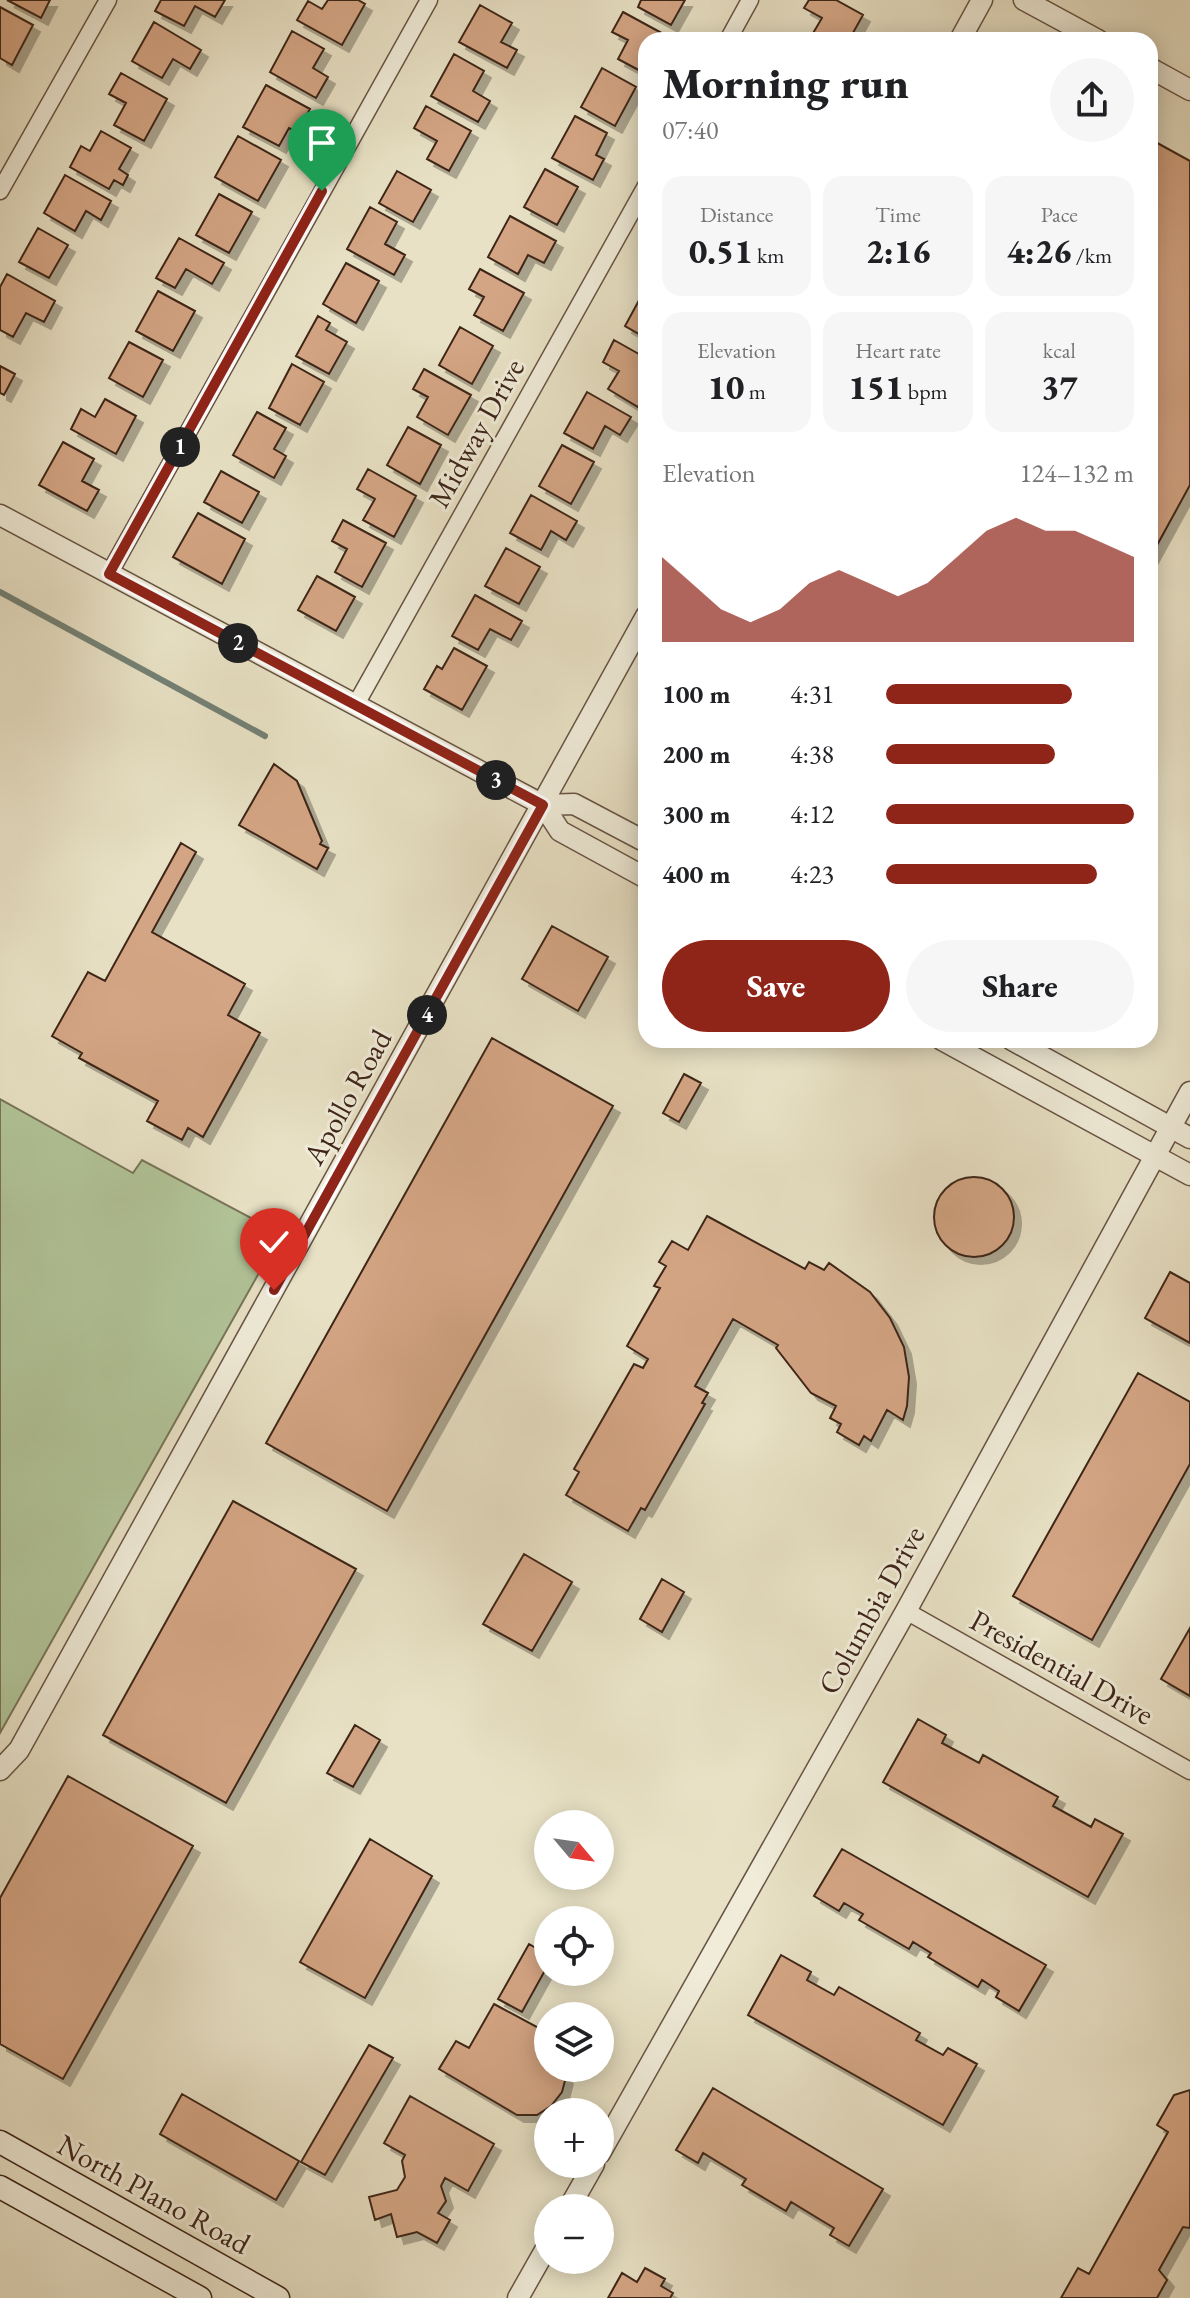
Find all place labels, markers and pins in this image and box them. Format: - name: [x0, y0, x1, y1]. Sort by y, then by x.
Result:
- pin: [288, 109, 356, 191]
- pin: 1: [160, 427, 200, 467]
- pin: 2: [218, 623, 258, 663]
- pin: 3: [476, 760, 516, 800]
- pin: 4: [407, 995, 447, 1035]
- pin: [240, 1208, 308, 1290]

